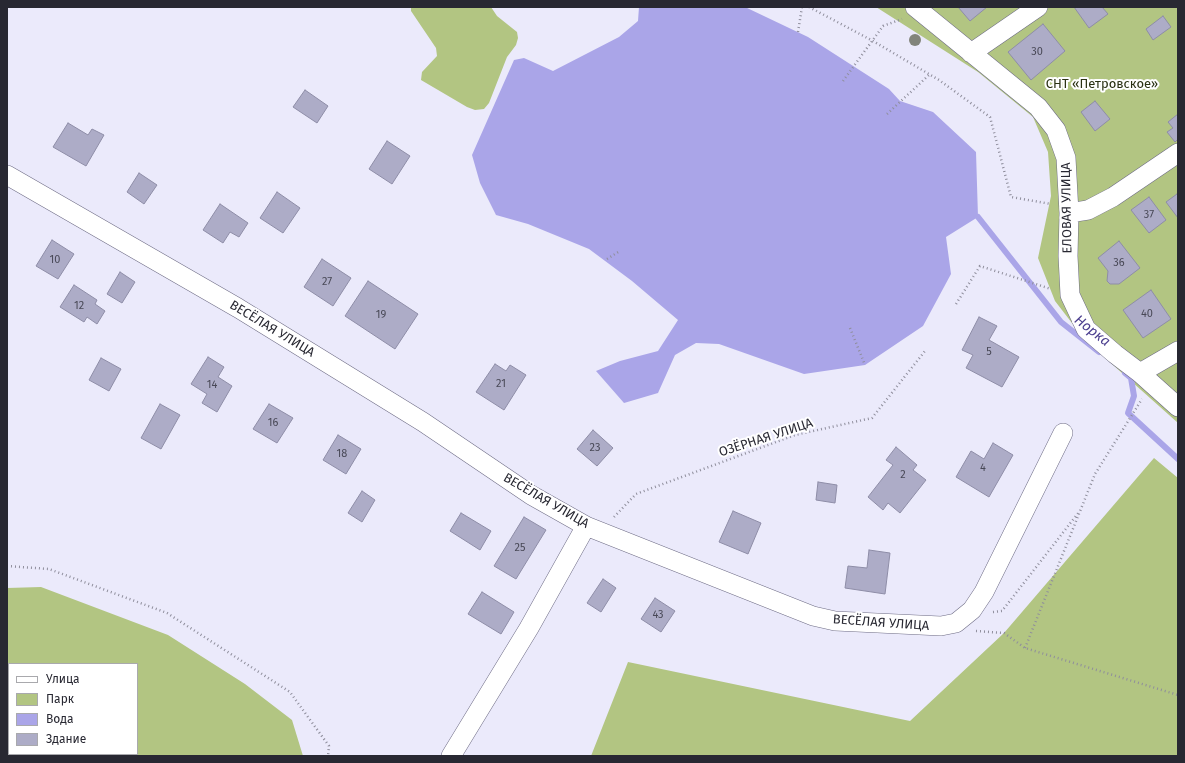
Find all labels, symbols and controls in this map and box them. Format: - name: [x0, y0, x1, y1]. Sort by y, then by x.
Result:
- house number: 30: [1031, 45, 1043, 59]
- park label: СНТ «Петровское»: [1046, 76, 1158, 92]
- street label: ЕЛОВАЯ УЛИЦА: [1058, 162, 1076, 254]
- house number: 37: [1144, 208, 1154, 222]
- house number: 10: [50, 253, 60, 267]
- house number: 36: [1113, 256, 1125, 270]
- house number: 27: [322, 275, 332, 289]
- street label: ВЕСЁЛАЯ УЛИЦА: [227, 297, 317, 361]
- house number: 12: [74, 299, 84, 313]
- house number: 40: [1141, 307, 1153, 321]
- house number: 19: [376, 308, 386, 322]
- water label: Норка: [1071, 312, 1113, 350]
- house number: 5: [986, 345, 992, 359]
- house number: 21: [496, 377, 506, 391]
- house number: 14: [207, 378, 217, 392]
- street label: ОЗЁРНАЯ УЛИЦА: [717, 415, 815, 461]
- house number: 16: [268, 416, 278, 430]
- house number: 23: [590, 441, 600, 455]
- house number: 18: [337, 447, 347, 461]
- house number: 4: [980, 461, 986, 475]
- house number: 2: [900, 468, 906, 482]
- street label: ВЕСЁЛАЯ УЛИЦА: [500, 470, 592, 532]
- house number: 25: [515, 541, 525, 555]
- house number: 43: [652, 608, 664, 622]
- street label: ВЕСЁЛАЯ УЛИЦА: [832, 612, 930, 634]
- legend: [8, 663, 138, 755]
- text: Улица: [46, 672, 80, 686]
- text: Парк: [46, 692, 74, 706]
- text: Вода: [46, 712, 73, 726]
- text: Здание: [46, 732, 86, 746]

